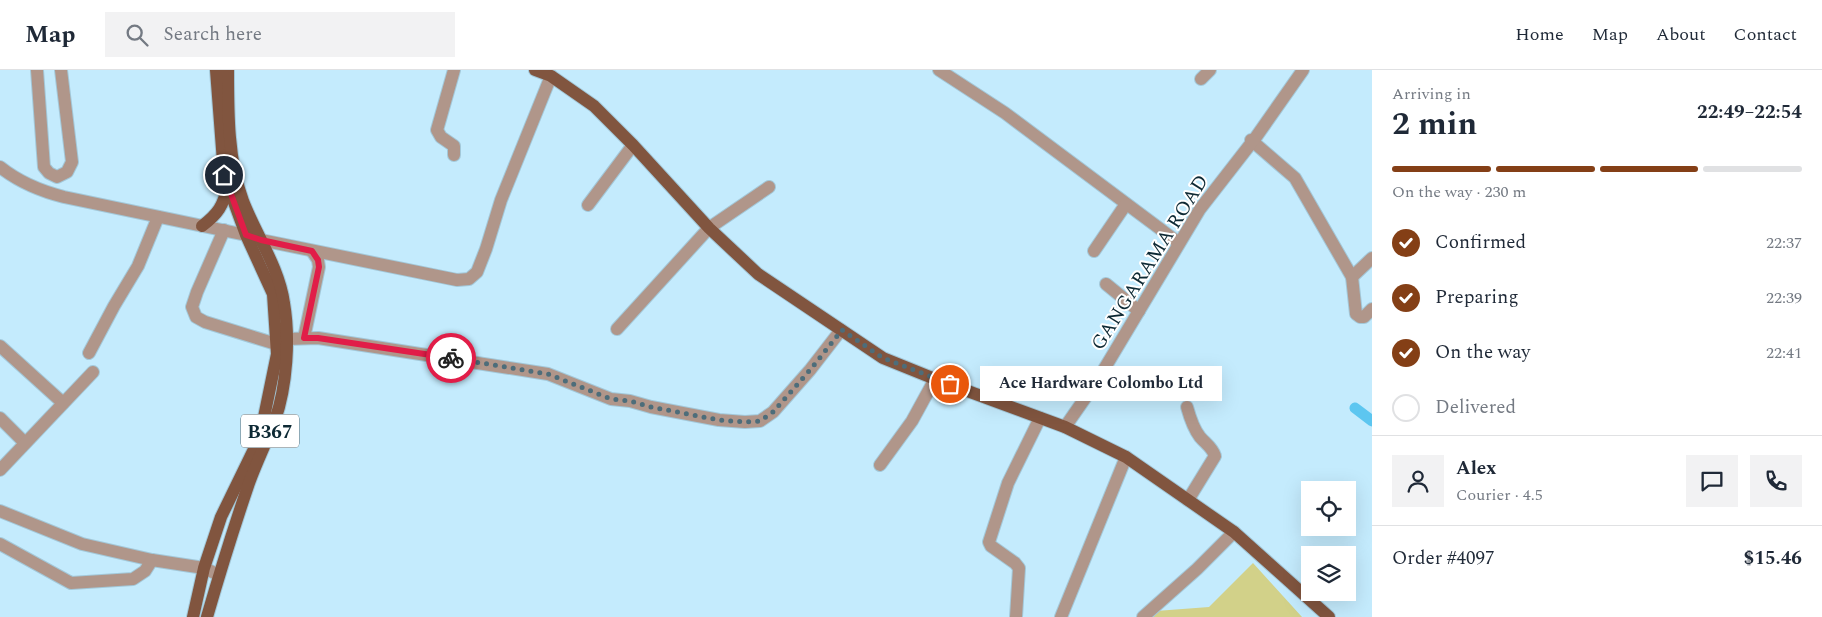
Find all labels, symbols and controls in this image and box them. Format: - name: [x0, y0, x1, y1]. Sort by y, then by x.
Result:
- search box: [105, 12, 455, 57]
- text: Map: [25, 17, 75, 53]
- text: Search here: [163, 20, 262, 49]
- icon: search: [123, 21, 151, 49]
- text: Home: [1515, 21, 1564, 48]
- text: Map: [1592, 21, 1628, 48]
- text: About: [1656, 21, 1706, 48]
- text: Contact: [1734, 21, 1797, 48]
- text: Arriving in: [1392, 82, 1471, 106]
- text: 22:49–22:54: [1697, 98, 1802, 127]
- text: 2 min: [1392, 100, 1477, 149]
- pin: [203, 154, 245, 196]
- icon: home: [210, 161, 238, 189]
- street label: GANGARAMA ROAD: [1083, 169, 1216, 356]
- text: On the way · 230 m: [1392, 180, 1526, 204]
- text: Confirmed: [1435, 228, 1526, 257]
- icon: check: [1392, 229, 1420, 257]
- text: 22:37: [1766, 231, 1802, 255]
- text: Preparing: [1435, 283, 1519, 312]
- icon: check: [1392, 284, 1420, 312]
- text: 22:39: [1766, 286, 1802, 310]
- courier: [426, 333, 476, 383]
- text: On the way: [1435, 338, 1531, 367]
- icon: check: [1392, 339, 1420, 367]
- text: 22:41: [1766, 341, 1802, 365]
- icon: bike: [437, 344, 465, 372]
- pin: [929, 363, 971, 405]
- callout: Ace Hardware Colombo Ltd: [980, 366, 1222, 402]
- icon: bag: [936, 370, 964, 398]
- text: Ace Hardware Colombo Ltd: [999, 371, 1203, 395]
- text: Delivered: [1435, 393, 1516, 422]
- road number: B367: [241, 414, 299, 448]
- text: Alex: [1456, 454, 1497, 483]
- button: person: [1392, 455, 1444, 507]
- button: chat: [1686, 455, 1738, 507]
- button: phone: [1750, 455, 1802, 507]
- map controls: [1301, 481, 1356, 601]
- button: locate: [1301, 481, 1356, 536]
- text: Courier · 4.5: [1456, 483, 1543, 507]
- text: Order #4097: [1392, 544, 1495, 573]
- text: $15.46: [1744, 544, 1802, 573]
- button: layers: [1301, 546, 1356, 601]

